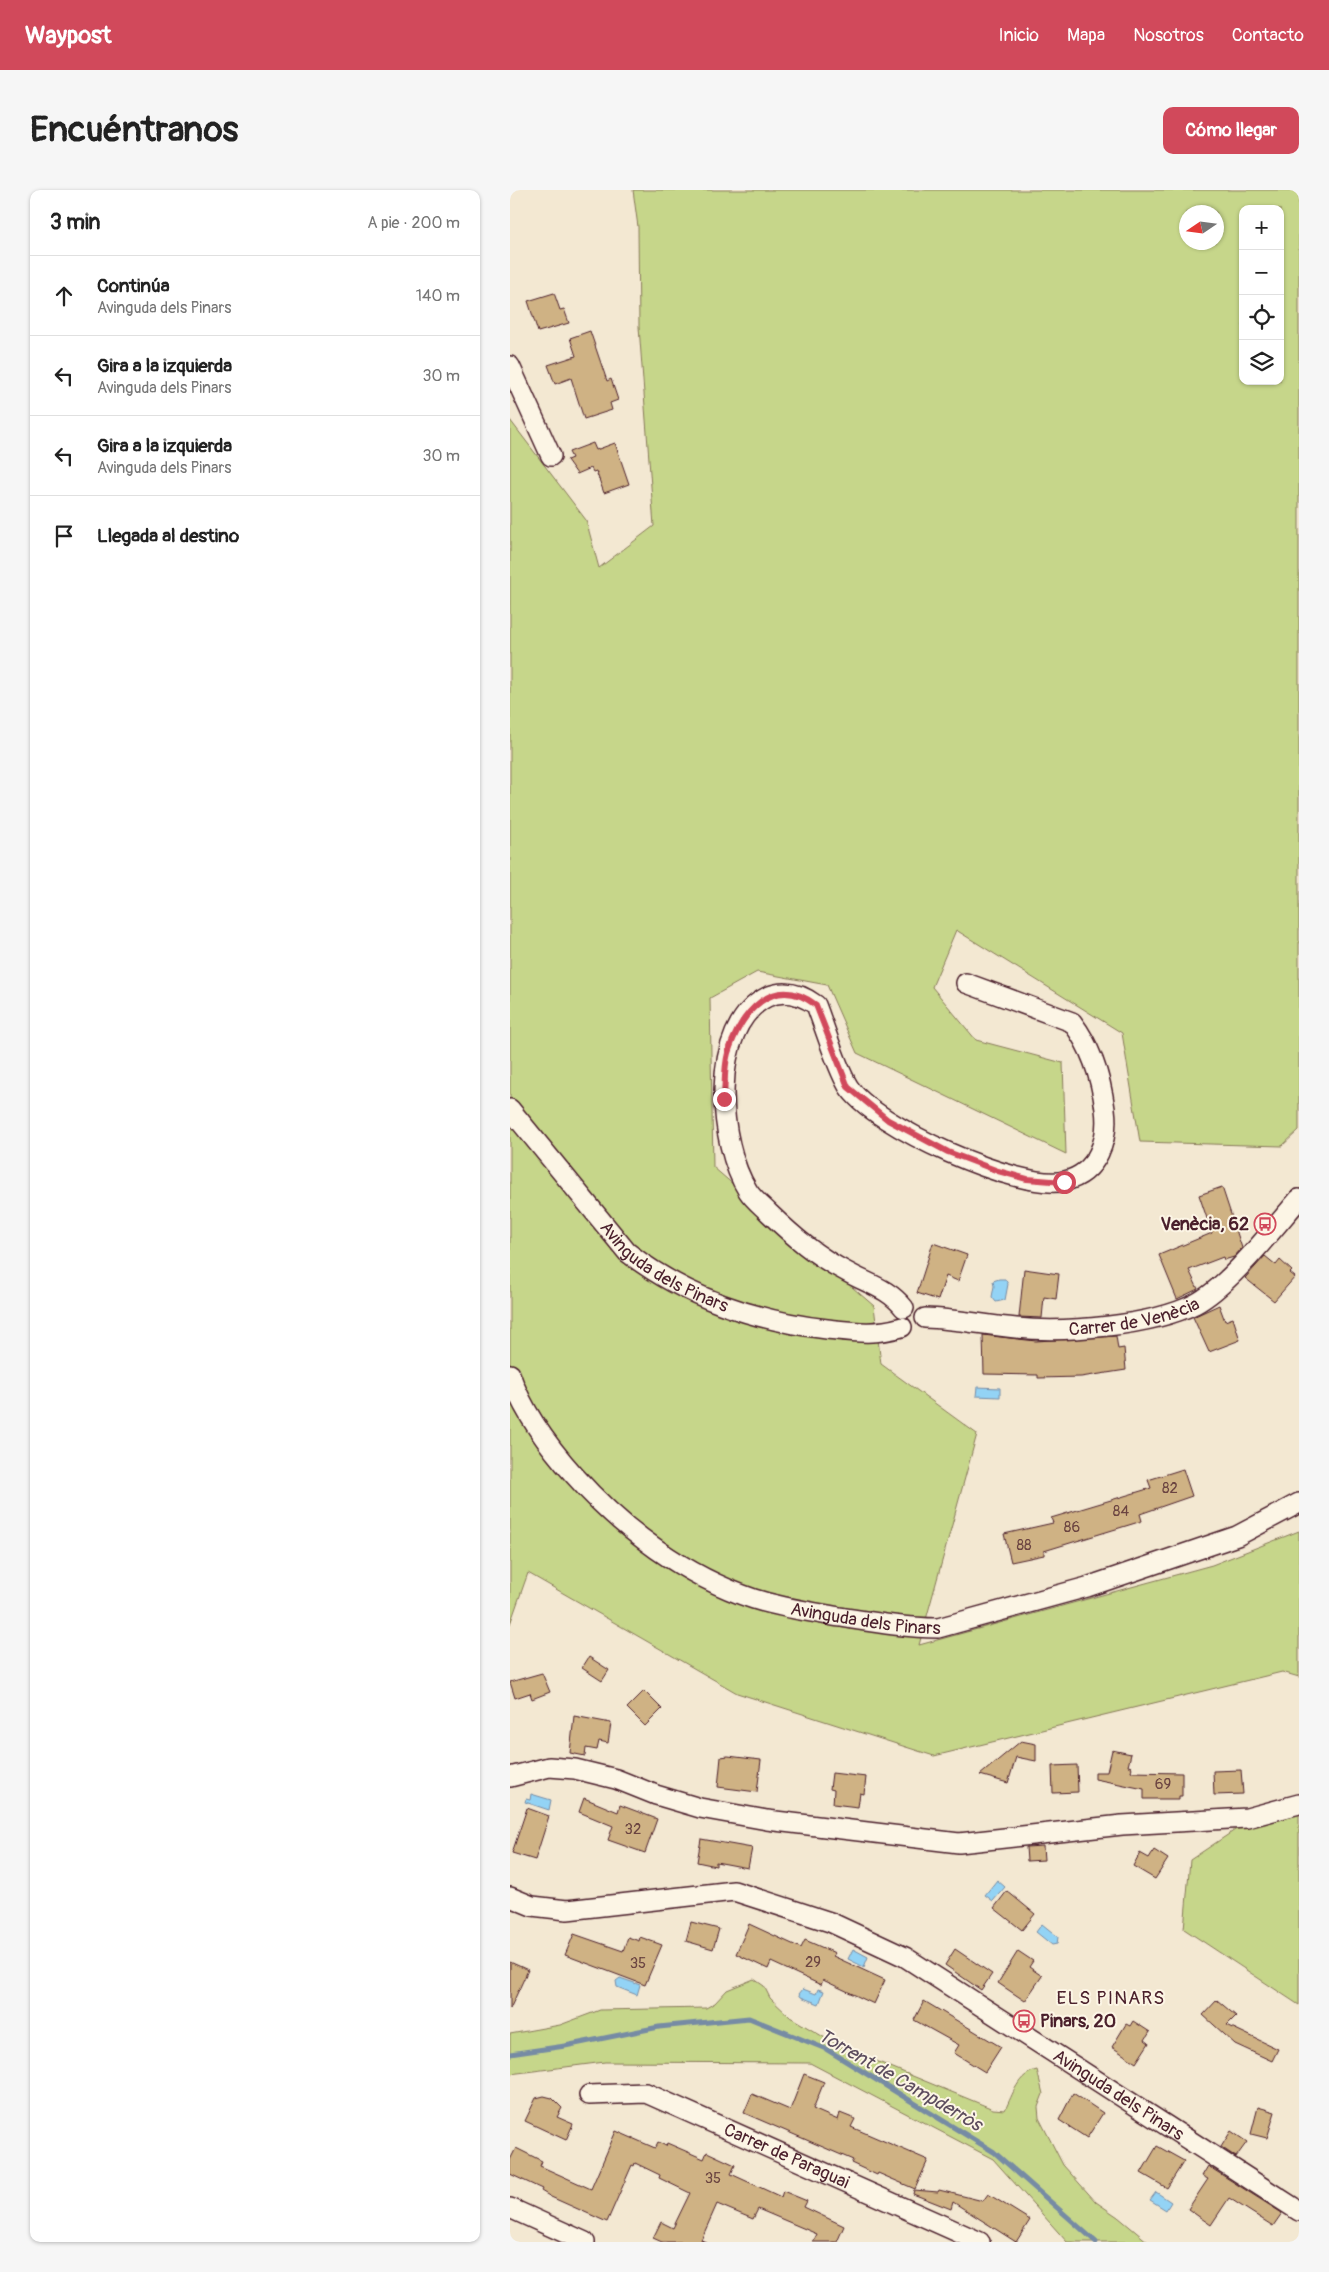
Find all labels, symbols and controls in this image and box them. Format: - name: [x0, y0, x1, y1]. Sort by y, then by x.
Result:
- text: Waypost: [25, 21, 112, 50]
- text: Inicio: [998, 24, 1039, 47]
- text: Mapa: [1067, 24, 1105, 47]
- text: Nosotros: [1133, 24, 1204, 47]
- text: Contacto: [1232, 24, 1304, 47]
- button: Cómo llegar: [1163, 107, 1299, 154]
- text: Encuéntranos: [30, 108, 238, 152]
- north arrow: [1179, 205, 1224, 250]
- map controls: [1239, 205, 1284, 385]
- button: +: [1239, 205, 1284, 250]
- text: 3 min: [50, 209, 100, 236]
- text: A pie · 200 m: [367, 213, 460, 233]
- button: −: [1239, 250, 1284, 295]
- text: Continúa: [97, 274, 170, 298]
- icon: ahead: [50, 282, 78, 310]
- text: 140 m: [416, 286, 460, 306]
- button: locate: [1239, 295, 1284, 340]
- text: Avinguda dels Pinars: [97, 298, 231, 318]
- button: layers: [1239, 340, 1284, 385]
- text: Gira a la izquierda: [97, 354, 232, 378]
- icon: left: [50, 362, 78, 390]
- text: 30 m: [422, 366, 460, 386]
- text: Avinguda dels Pinars: [97, 378, 231, 398]
- text: Gira a la izquierda: [97, 434, 232, 458]
- icon: left: [50, 442, 78, 470]
- text: 30 m: [422, 446, 460, 466]
- text: Avinguda dels Pinars: [97, 458, 231, 478]
- icon: arrive: [50, 522, 78, 550]
- text: Llegada al destino: [97, 524, 239, 548]
- route end: [713, 1088, 736, 1111]
- route start: [1053, 1171, 1076, 1194]
- bus stop icon: Venècia, 62: [1253, 1212, 1277, 1236]
- place label: Venècia, 62: [1161, 1213, 1249, 1236]
- street label: Avinguda dels Pinars: [595, 1217, 732, 1317]
- street label: Carrer de Venècia: [1068, 1292, 1203, 1341]
- house number: 82: [1162, 1479, 1178, 1498]
- house number: 84: [1113, 1502, 1129, 1521]
- house number: 86: [1064, 1518, 1080, 1537]
- house number: 88: [1016, 1536, 1032, 1555]
- street label: Avinguda dels Pinars: [789, 1597, 941, 1640]
- house number: 69: [1155, 1775, 1171, 1794]
- house number: 32: [625, 1820, 641, 1839]
- house number: 29: [805, 1953, 821, 1972]
- house number: 35: [630, 1954, 646, 1973]
- district label: ELS PINARS: [1057, 1986, 1165, 2010]
- bus stop icon: Pinars, 20: [1012, 2009, 1036, 2033]
- place label: Pinars, 20: [1040, 2010, 1116, 2033]
- water label: Torrent de Campderròs: [814, 2023, 988, 2138]
- street label: Avinguda dels Pinars: [1049, 2044, 1189, 2145]
- street label: Carrer de Paraguai: [720, 2118, 853, 2194]
- house number: 35: [705, 2169, 721, 2188]

